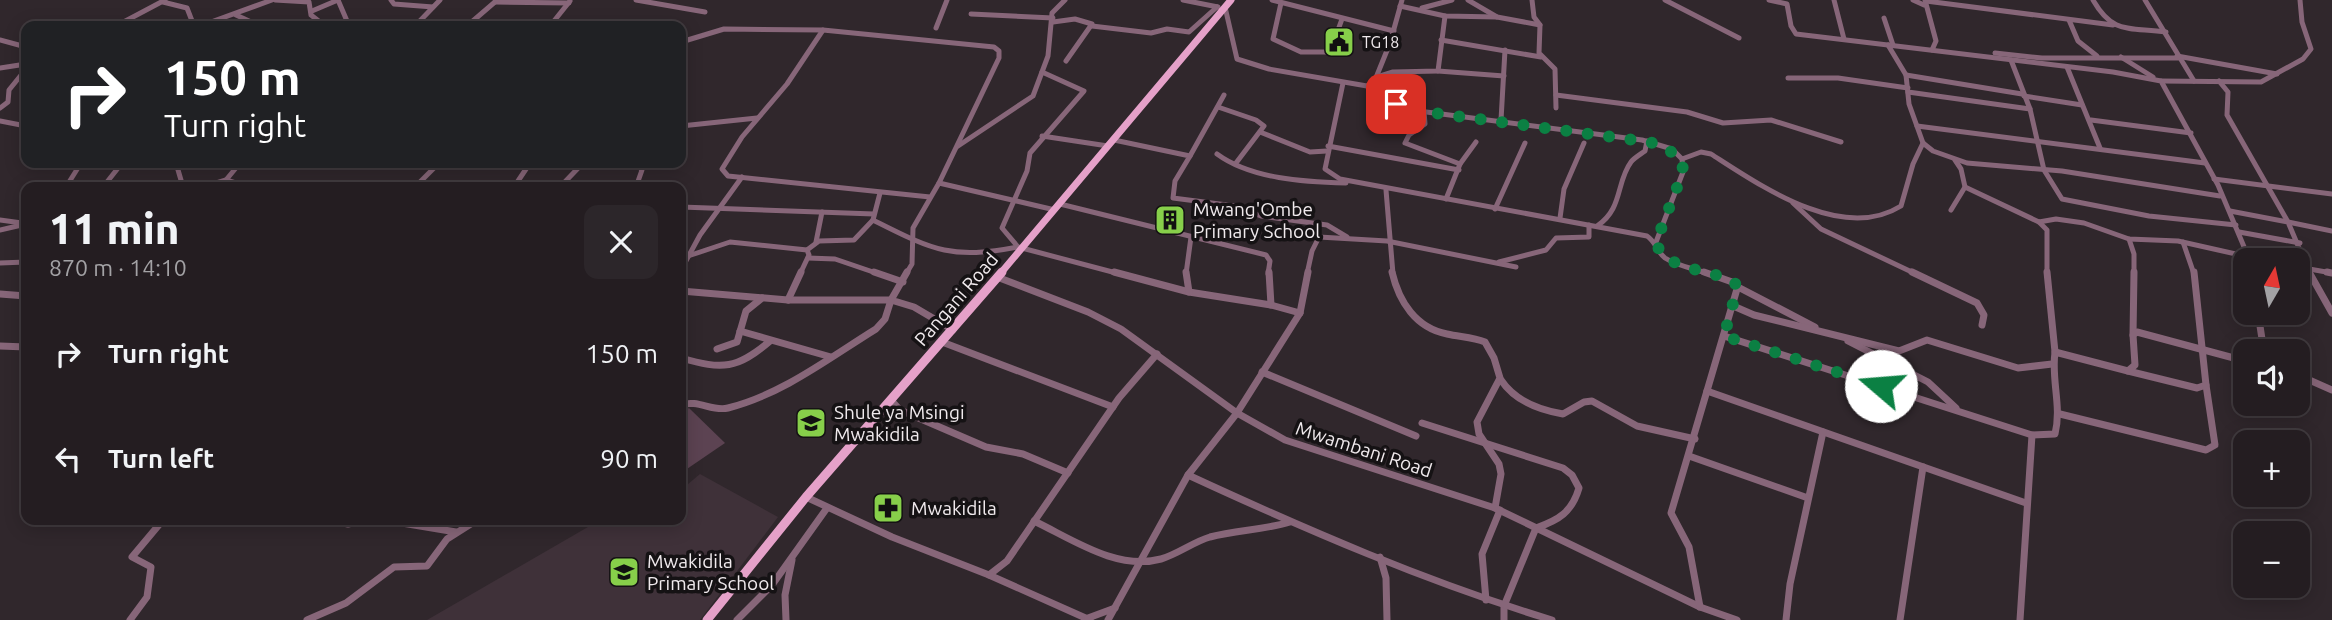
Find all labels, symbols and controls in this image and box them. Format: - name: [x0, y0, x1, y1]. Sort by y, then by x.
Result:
- public building icon: TG18: [1322, 25, 1356, 59]
- place label: TG18: [1362, 33, 1399, 51]
- icon: right: [49, 49, 140, 140]
- text: 150 m: [164, 49, 301, 104]
- pin: [1366, 74, 1426, 134]
- icon: arrive: [1377, 85, 1415, 123]
- text: Turn right: [164, 107, 306, 143]
- place label: Mwang'Ombe Primary School: [1193, 198, 1320, 242]
- building icon: Mwang'Ombe Primary School: [1153, 203, 1187, 237]
- text: 11 min: [49, 205, 180, 252]
- button: close: [584, 205, 658, 279]
- street label: Pangani Road: [910, 248, 1002, 350]
- north arrow: [2233, 248, 2310, 326]
- map controls: [2233, 248, 2310, 598]
- text: 870 m · 14:10: [49, 255, 187, 280]
- icon: right: [49, 335, 87, 373]
- text: Turn right: [108, 339, 229, 368]
- text: 150 m: [586, 339, 658, 368]
- button: sound: [2233, 339, 2310, 416]
- position arrow: [1844, 349, 1918, 423]
- place label: Shule ya Msingi Mwakidila: [834, 401, 965, 445]
- school or university icon: Shule ya Msingi Mwakidila: [794, 406, 828, 440]
- street label: Mwambani Road: [1293, 417, 1435, 481]
- button: +: [2233, 430, 2310, 507]
- icon: left: [49, 440, 87, 478]
- text: Turn left: [108, 444, 214, 473]
- text: 90 m: [600, 444, 658, 473]
- pharmacy icon: Mwakidila: [871, 491, 905, 525]
- place label: Mwakidila: [911, 497, 997, 519]
- button: −: [2233, 521, 2310, 598]
- place label: Mwakidila Primary School: [647, 550, 774, 594]
- school or university icon: Mwakidila Primary School: [607, 555, 641, 589]

